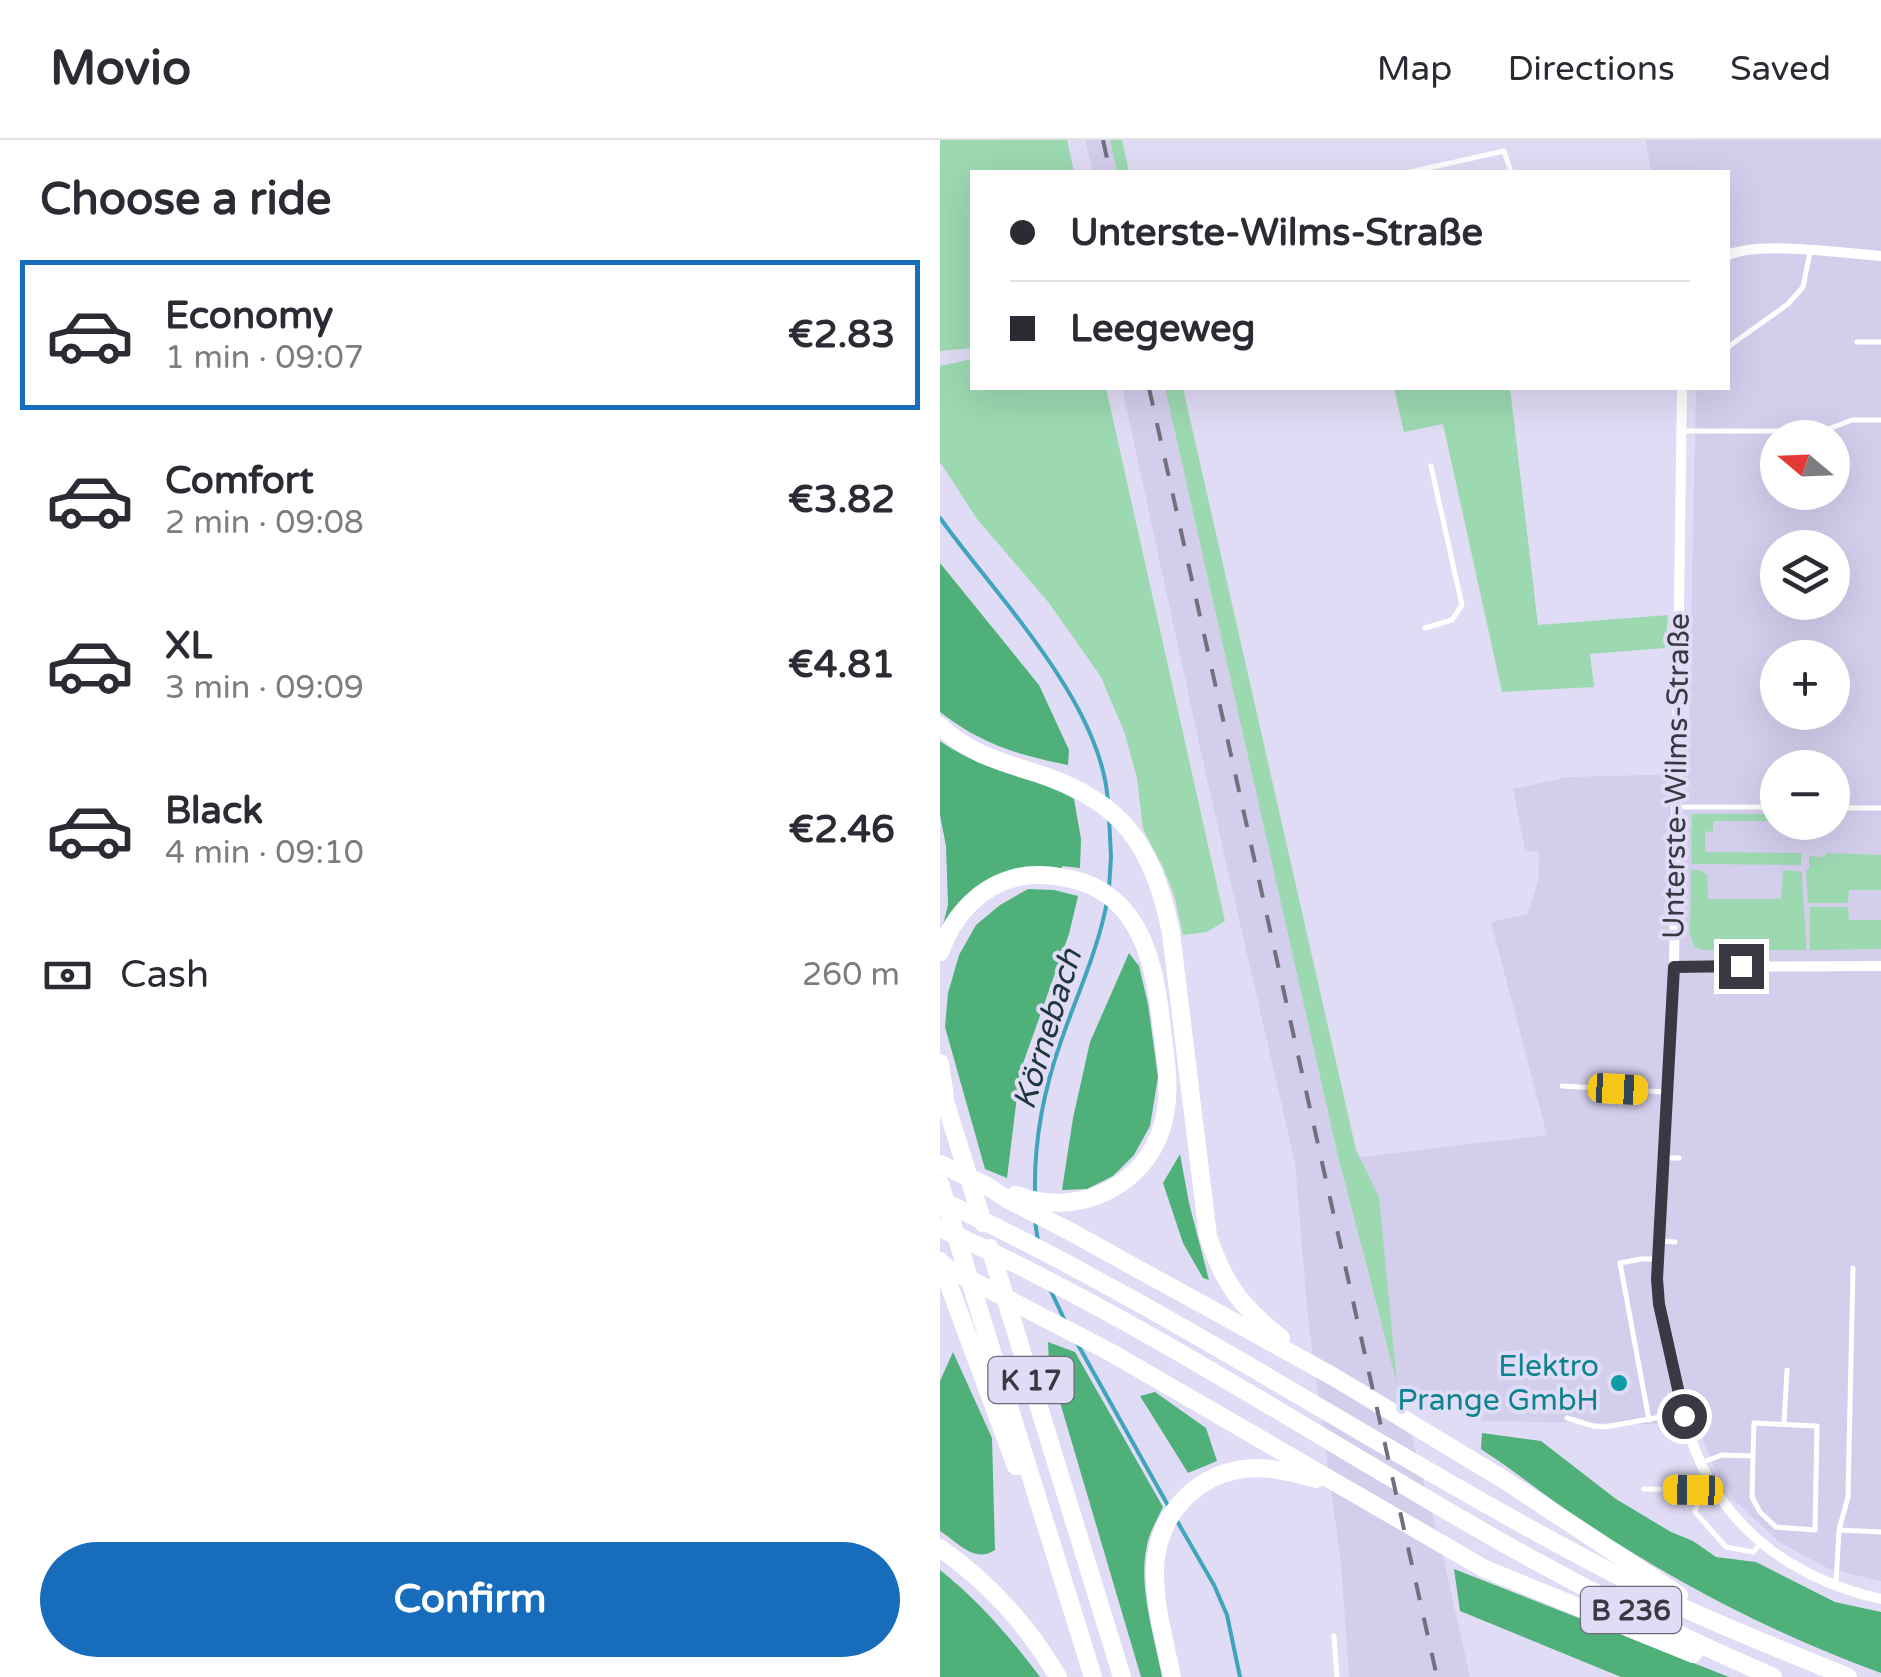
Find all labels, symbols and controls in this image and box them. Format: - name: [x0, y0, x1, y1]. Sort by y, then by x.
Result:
- text: Movio: [50, 40, 191, 98]
- text: Map: [1377, 48, 1452, 90]
- text: Directions: [1507, 48, 1675, 90]
- text: Saved: [1730, 48, 1831, 90]
- text: Choose a ride: [40, 173, 331, 227]
- text: Unterste-Wilms-Straße: [1070, 210, 1483, 256]
- icon: car: [45, 290, 135, 380]
- text: Economy: [165, 293, 333, 339]
- text: Leegeweg: [1070, 306, 1256, 352]
- text: €2.83: [788, 312, 895, 358]
- text: 1 min · 09:07: [165, 339, 364, 377]
- north arrow: [1760, 420, 1850, 510]
- map controls: [1760, 420, 1850, 840]
- icon: car: [45, 455, 135, 545]
- text: Comfort: [165, 458, 314, 504]
- text: €3.82: [788, 477, 895, 523]
- text: 2 min · 09:08: [165, 504, 364, 542]
- button: layers: [1760, 530, 1850, 620]
- street label: Unterste-Wilms-Straße: [1655, 613, 1698, 939]
- icon: car: [45, 620, 135, 710]
- text: XL: [165, 623, 212, 669]
- button: +: [1760, 640, 1850, 730]
- text: €4.81: [788, 642, 895, 688]
- text: 3 min · 09:09: [165, 669, 364, 707]
- button: −: [1760, 750, 1850, 840]
- icon: car: [45, 785, 135, 875]
- text: Black: [165, 788, 263, 834]
- text: €2.46: [788, 807, 895, 853]
- text: 4 min · 09:10: [165, 834, 364, 872]
- water label: Körnebach: [1006, 943, 1091, 1114]
- route end: [1719, 944, 1764, 989]
- icon: cash: [40, 948, 95, 1003]
- text: Cash: [120, 952, 209, 998]
- text: 260 m: [802, 956, 900, 994]
- car: [1587, 1072, 1649, 1106]
- place label: Elektro Prange GmbH: [1397, 1348, 1599, 1419]
- road number: K 17: [988, 1357, 1074, 1403]
- marker: Elektro Prange GmbH: [1608, 1372, 1630, 1394]
- route start: [1662, 1394, 1707, 1439]
- car: [1663, 1474, 1723, 1506]
- button: Confirm: [40, 1542, 900, 1657]
- road number: B 236: [1581, 1587, 1681, 1633]

